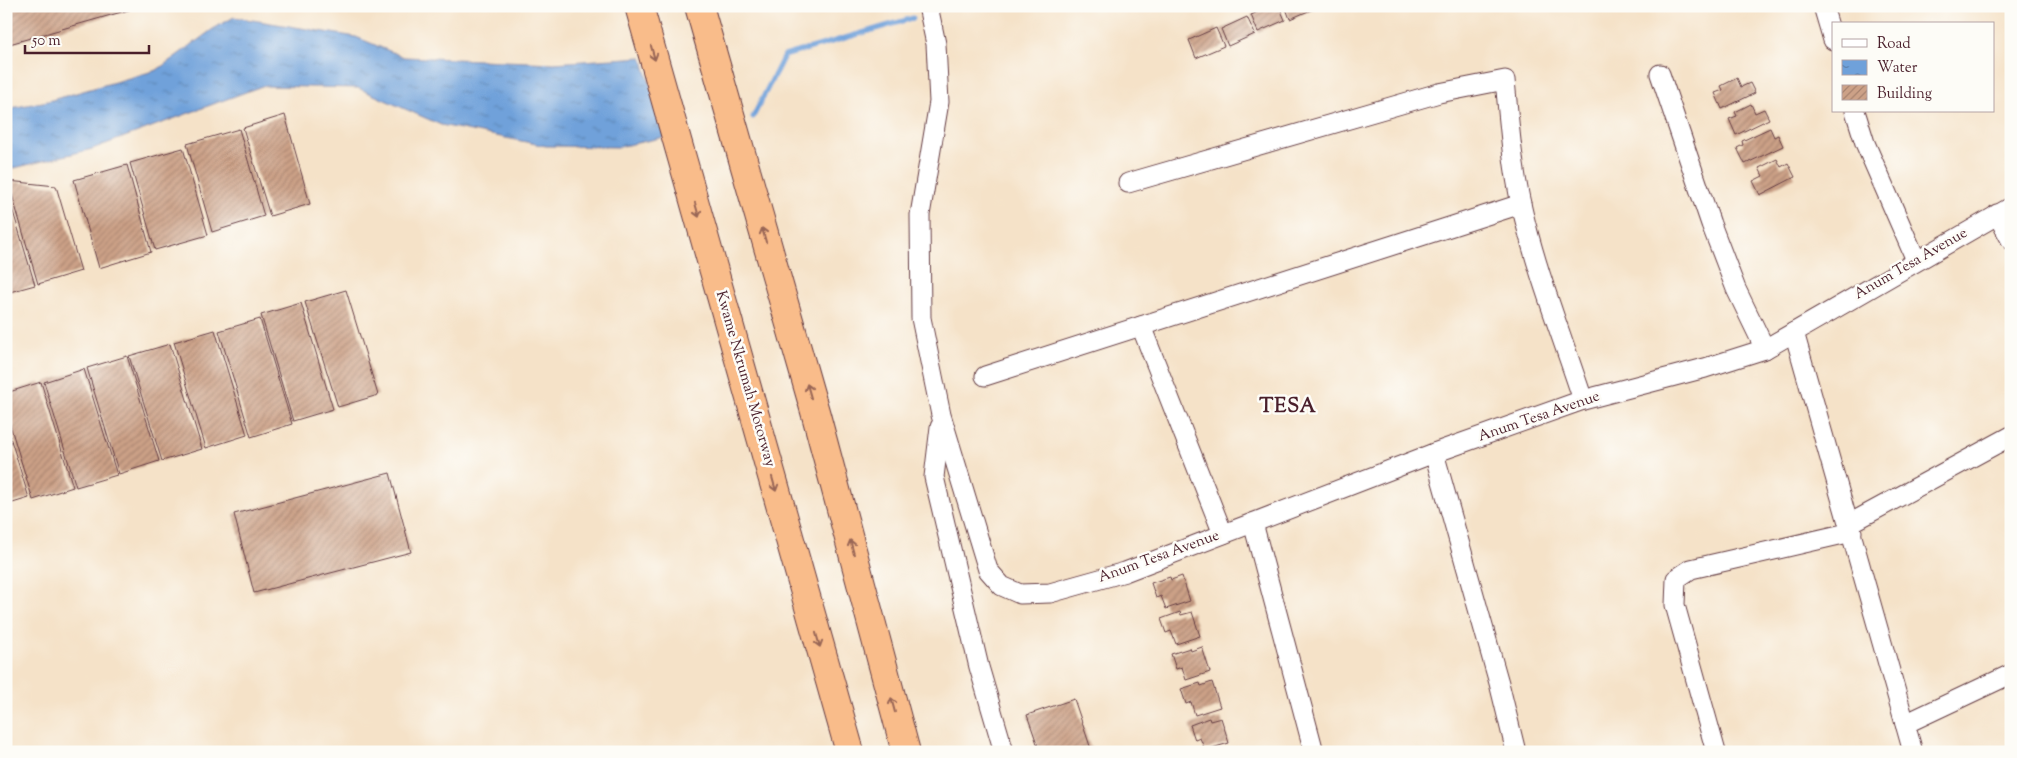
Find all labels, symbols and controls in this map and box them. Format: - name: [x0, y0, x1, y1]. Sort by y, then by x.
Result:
- scale bar: [25, 22, 149, 54]
- legend: [1832, 22, 1994, 112]
- text: 50 m: [31, 31, 61, 52]
- text: Road: [1877, 34, 1911, 55]
- one-way arrow: [648, 45, 658, 61]
- text: Water: [1877, 58, 1918, 79]
- text: Building: [1877, 84, 1932, 105]
- one-way arrow: [692, 201, 702, 217]
- street label: Anum Tesa Avenue: [1851, 223, 1971, 305]
- one-way arrow: [758, 227, 768, 243]
- street label: Kwame Nkrumah Motorway: [710, 288, 780, 470]
- one-way arrow: [803, 383, 813, 399]
- street label: Anum Tesa Avenue: [1475, 386, 1603, 448]
- district label: TESA: [1259, 393, 1317, 422]
- one-way arrow: [770, 475, 780, 491]
- street label: Anum Tesa Avenue: [1096, 525, 1222, 589]
- one-way arrow: [847, 540, 856, 556]
- one-way arrow: [814, 632, 824, 648]
- one-way arrow: [888, 697, 898, 713]

